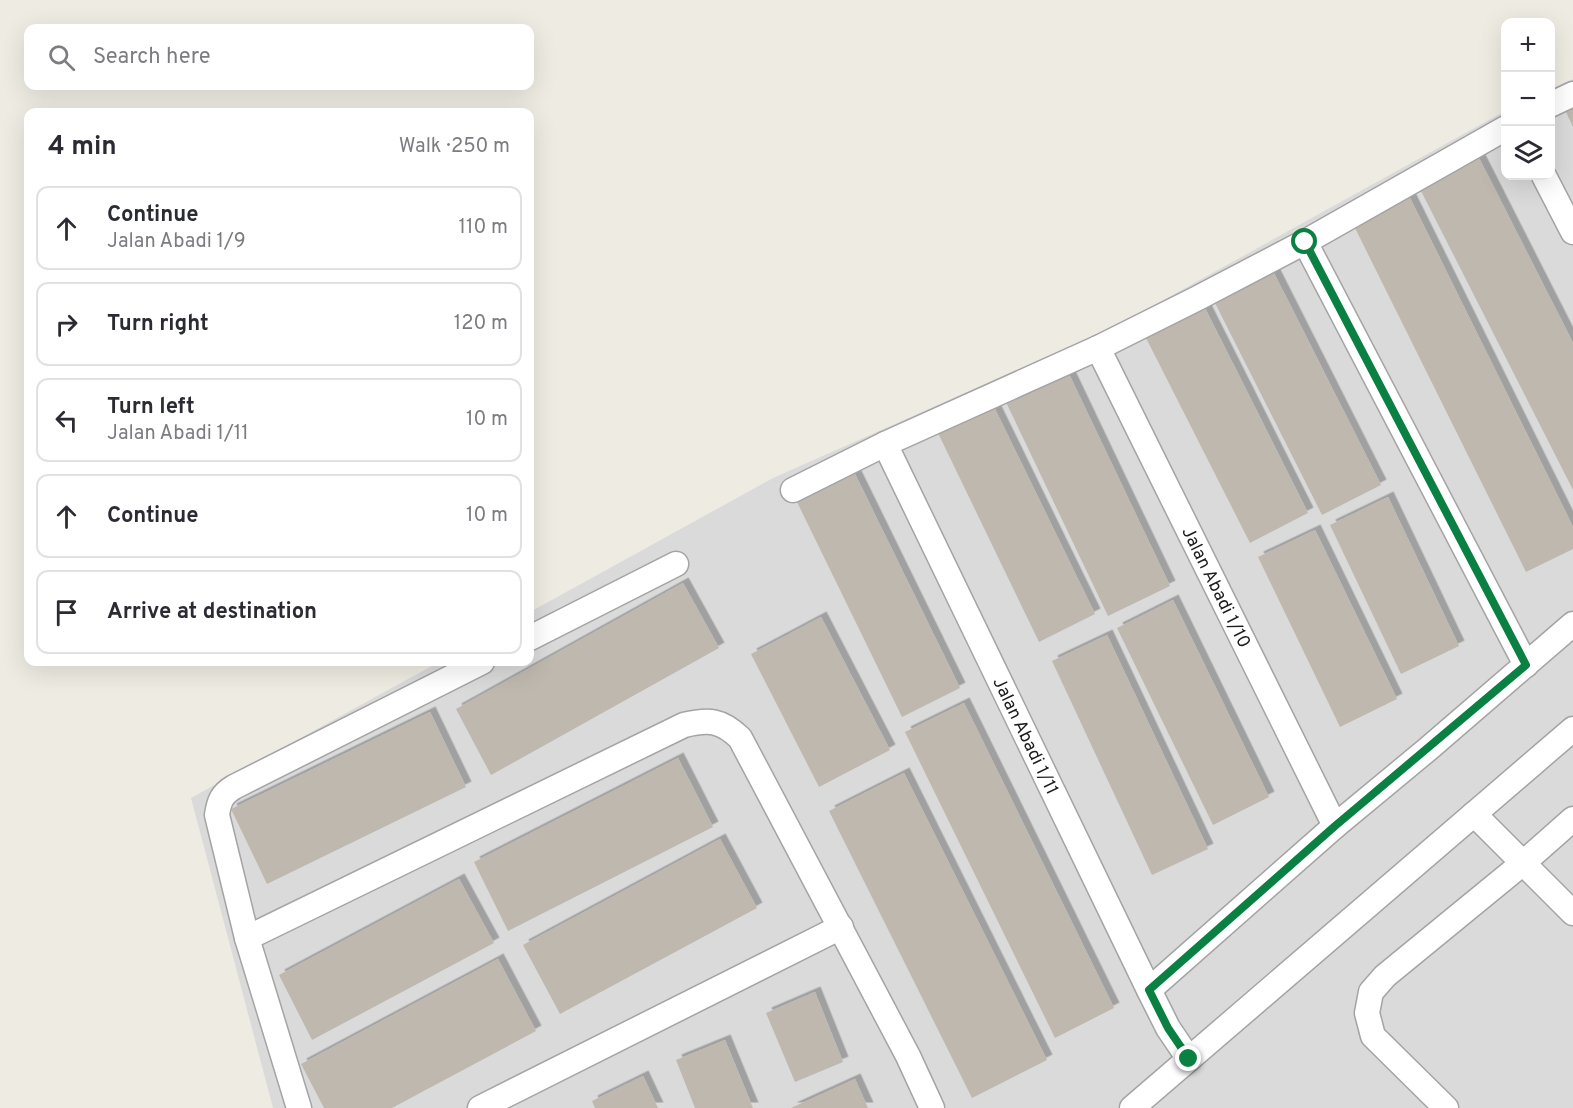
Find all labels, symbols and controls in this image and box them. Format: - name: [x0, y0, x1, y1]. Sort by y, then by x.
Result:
- map controls: [1501, 18, 1555, 180]
- button: +: [1501, 18, 1555, 72]
- search box: [24, 24, 534, 90]
- icon: search: [45, 41, 78, 74]
- text: Search here: [93, 44, 211, 71]
- button: −: [1501, 72, 1555, 126]
- button: layers: [1501, 126, 1555, 180]
- text: 4 min: [48, 131, 117, 164]
- text: Walk · 250 m: [399, 134, 510, 160]
- text: Continue: [107, 202, 198, 229]
- icon: ahead: [50, 212, 83, 245]
- text: 110 m: [459, 215, 508, 241]
- route start: [1291, 228, 1317, 254]
- text: Jalan Abadi 1/9: [107, 229, 246, 255]
- icon: right: [50, 308, 83, 341]
- text: Turn right: [107, 311, 209, 338]
- text: 120 m: [454, 311, 508, 337]
- text: Turn left: [107, 394, 195, 421]
- icon: left: [50, 404, 83, 437]
- text: 10 m: [466, 407, 508, 433]
- text: Jalan Abadi 1/11: [107, 421, 249, 447]
- icon: ahead: [50, 500, 83, 533]
- text: Continue: [107, 503, 198, 530]
- text: 10 m: [466, 503, 508, 529]
- street label: Jalan Abadi 1/10: [1176, 523, 1255, 652]
- icon: arrive: [50, 596, 83, 629]
- text: Arrive at destination: [107, 599, 317, 626]
- street label: Jalan Abadi 1/11: [987, 674, 1063, 799]
- route end: [1175, 1045, 1201, 1071]

